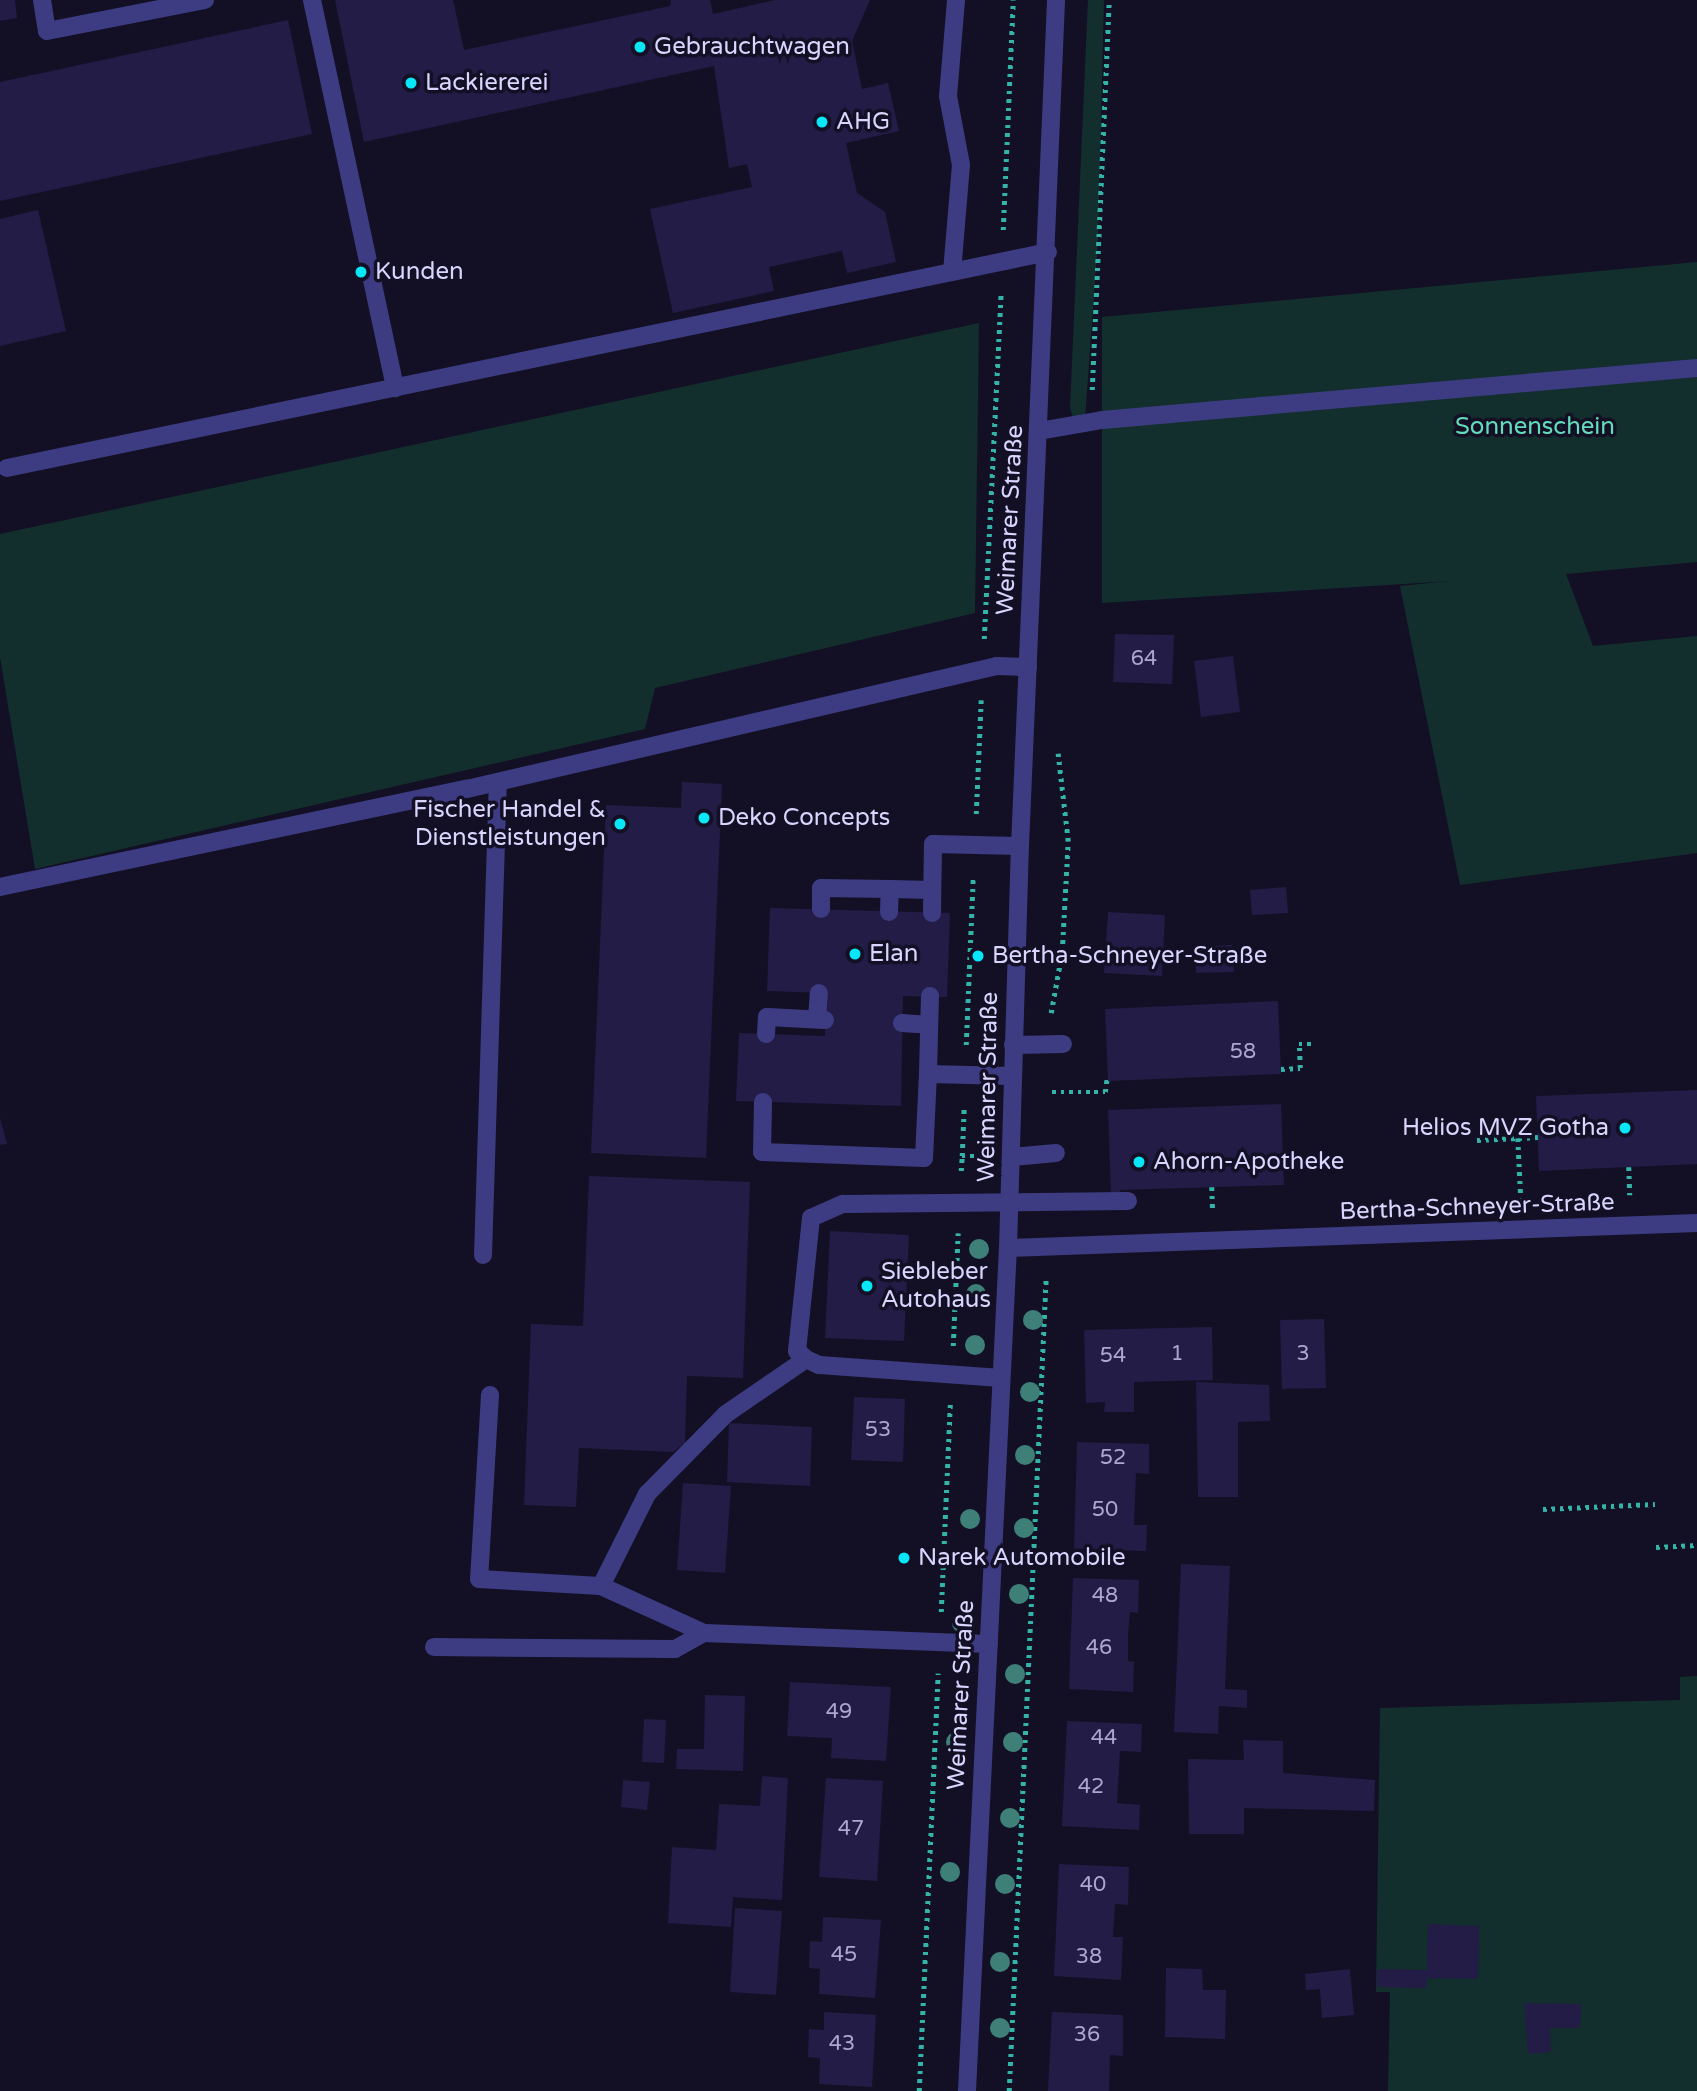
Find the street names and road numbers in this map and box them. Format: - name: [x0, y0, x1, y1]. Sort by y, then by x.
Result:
- street label: Weimarer Straße: [991, 424, 1029, 616]
- street label: Weimarer Straße: [972, 992, 1004, 1182]
- street label: Bertha-Schneyer-Straße: [1339, 1188, 1615, 1226]
- street label: Weimarer Straße: [942, 1599, 980, 1791]

